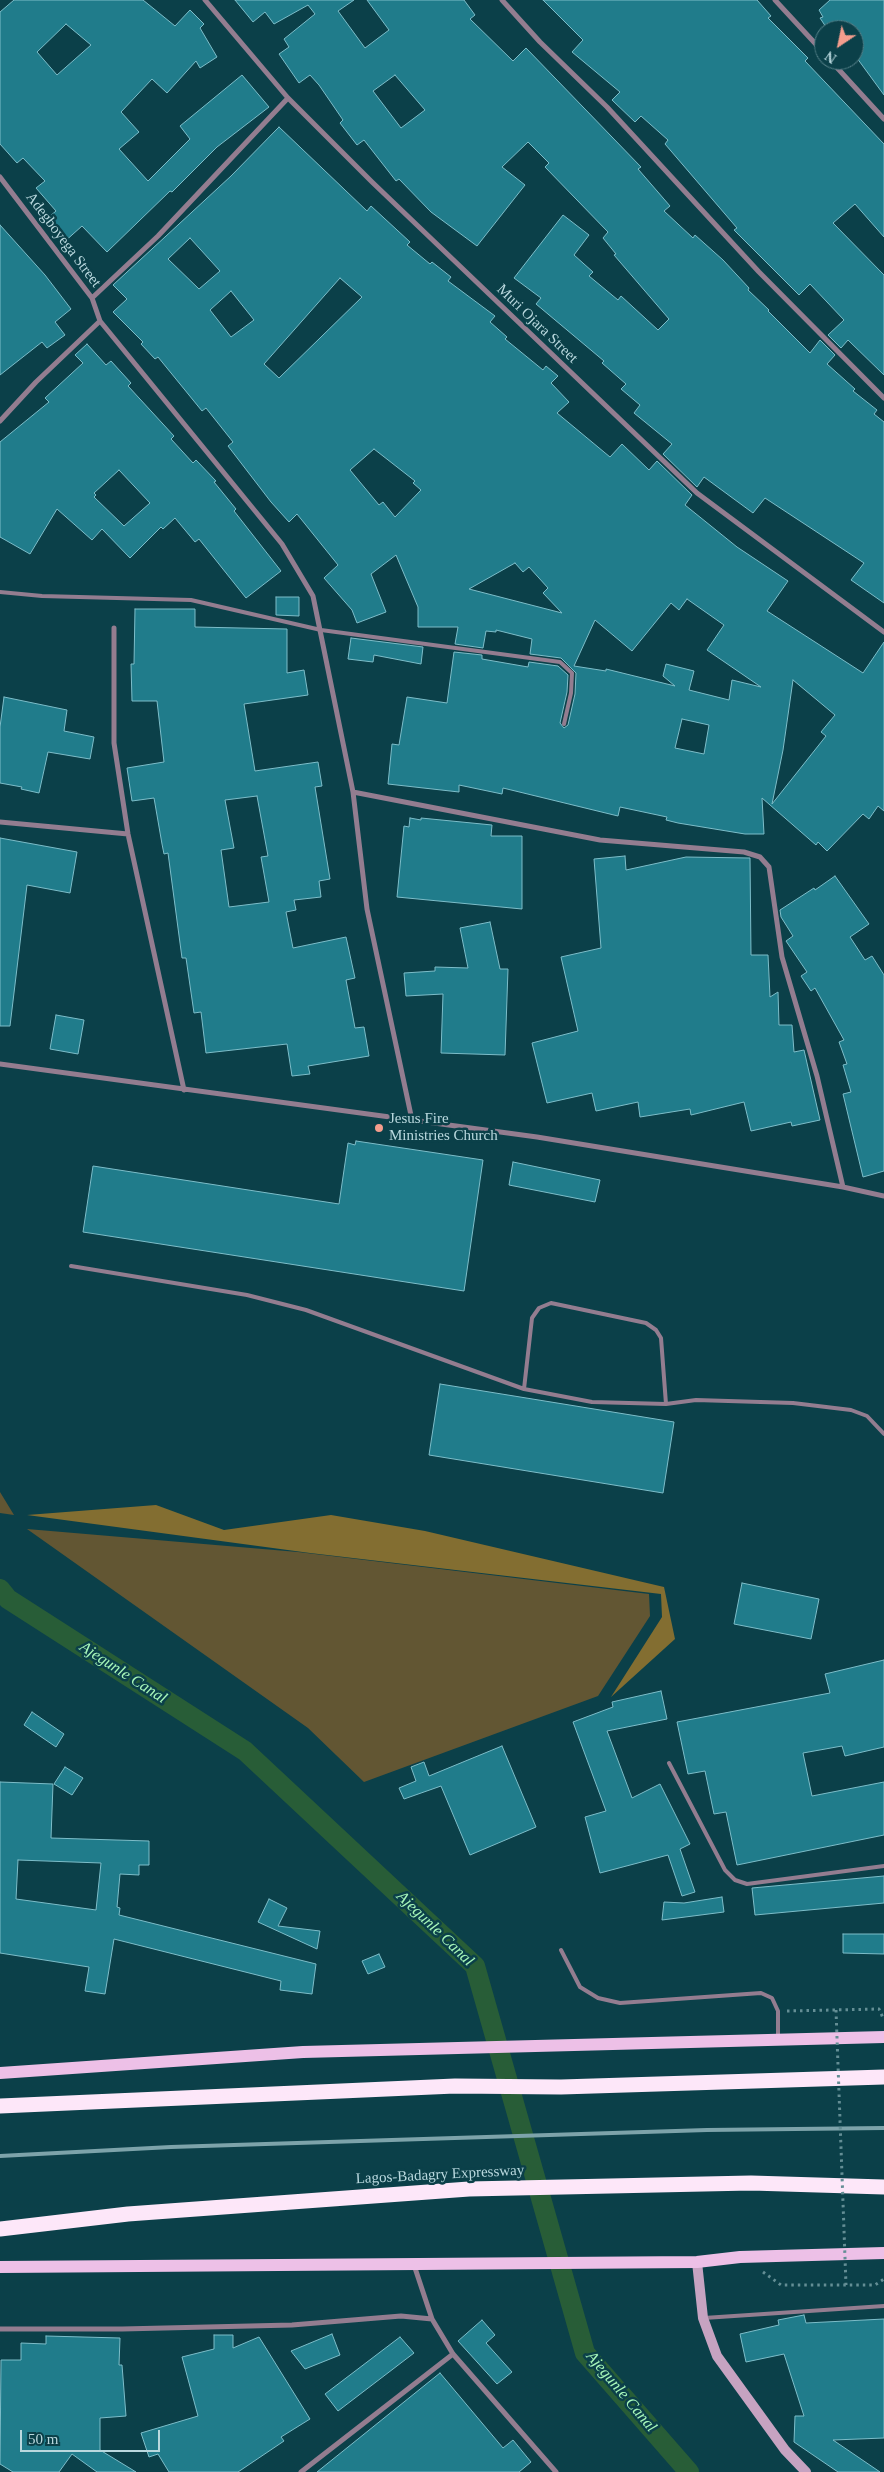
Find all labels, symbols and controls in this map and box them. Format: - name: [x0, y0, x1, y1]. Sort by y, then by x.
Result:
- north arrow: [814, 20, 864, 70]
- text: N: [823, 48, 839, 66]
- street label: Adegboyega Street: [21, 189, 105, 291]
- street label: Muri Ojara Street: [493, 281, 581, 367]
- place label: Jesus Fire Ministries Church: [389, 1110, 498, 1145]
- marker: Jesus Fire Ministries Church: [373, 1122, 385, 1134]
- water label: Ajegunle Canal: [76, 1638, 170, 1708]
- water label: Ajegunle Canal: [392, 1887, 478, 1971]
- street label: Lagos-Badagry Expressway: [355, 2162, 525, 2188]
- water label: Ajegunle Canal: [582, 2348, 660, 2436]
- scale bar: [22, 2420, 162, 2452]
- text: 50 m: [28, 2431, 58, 2447]

